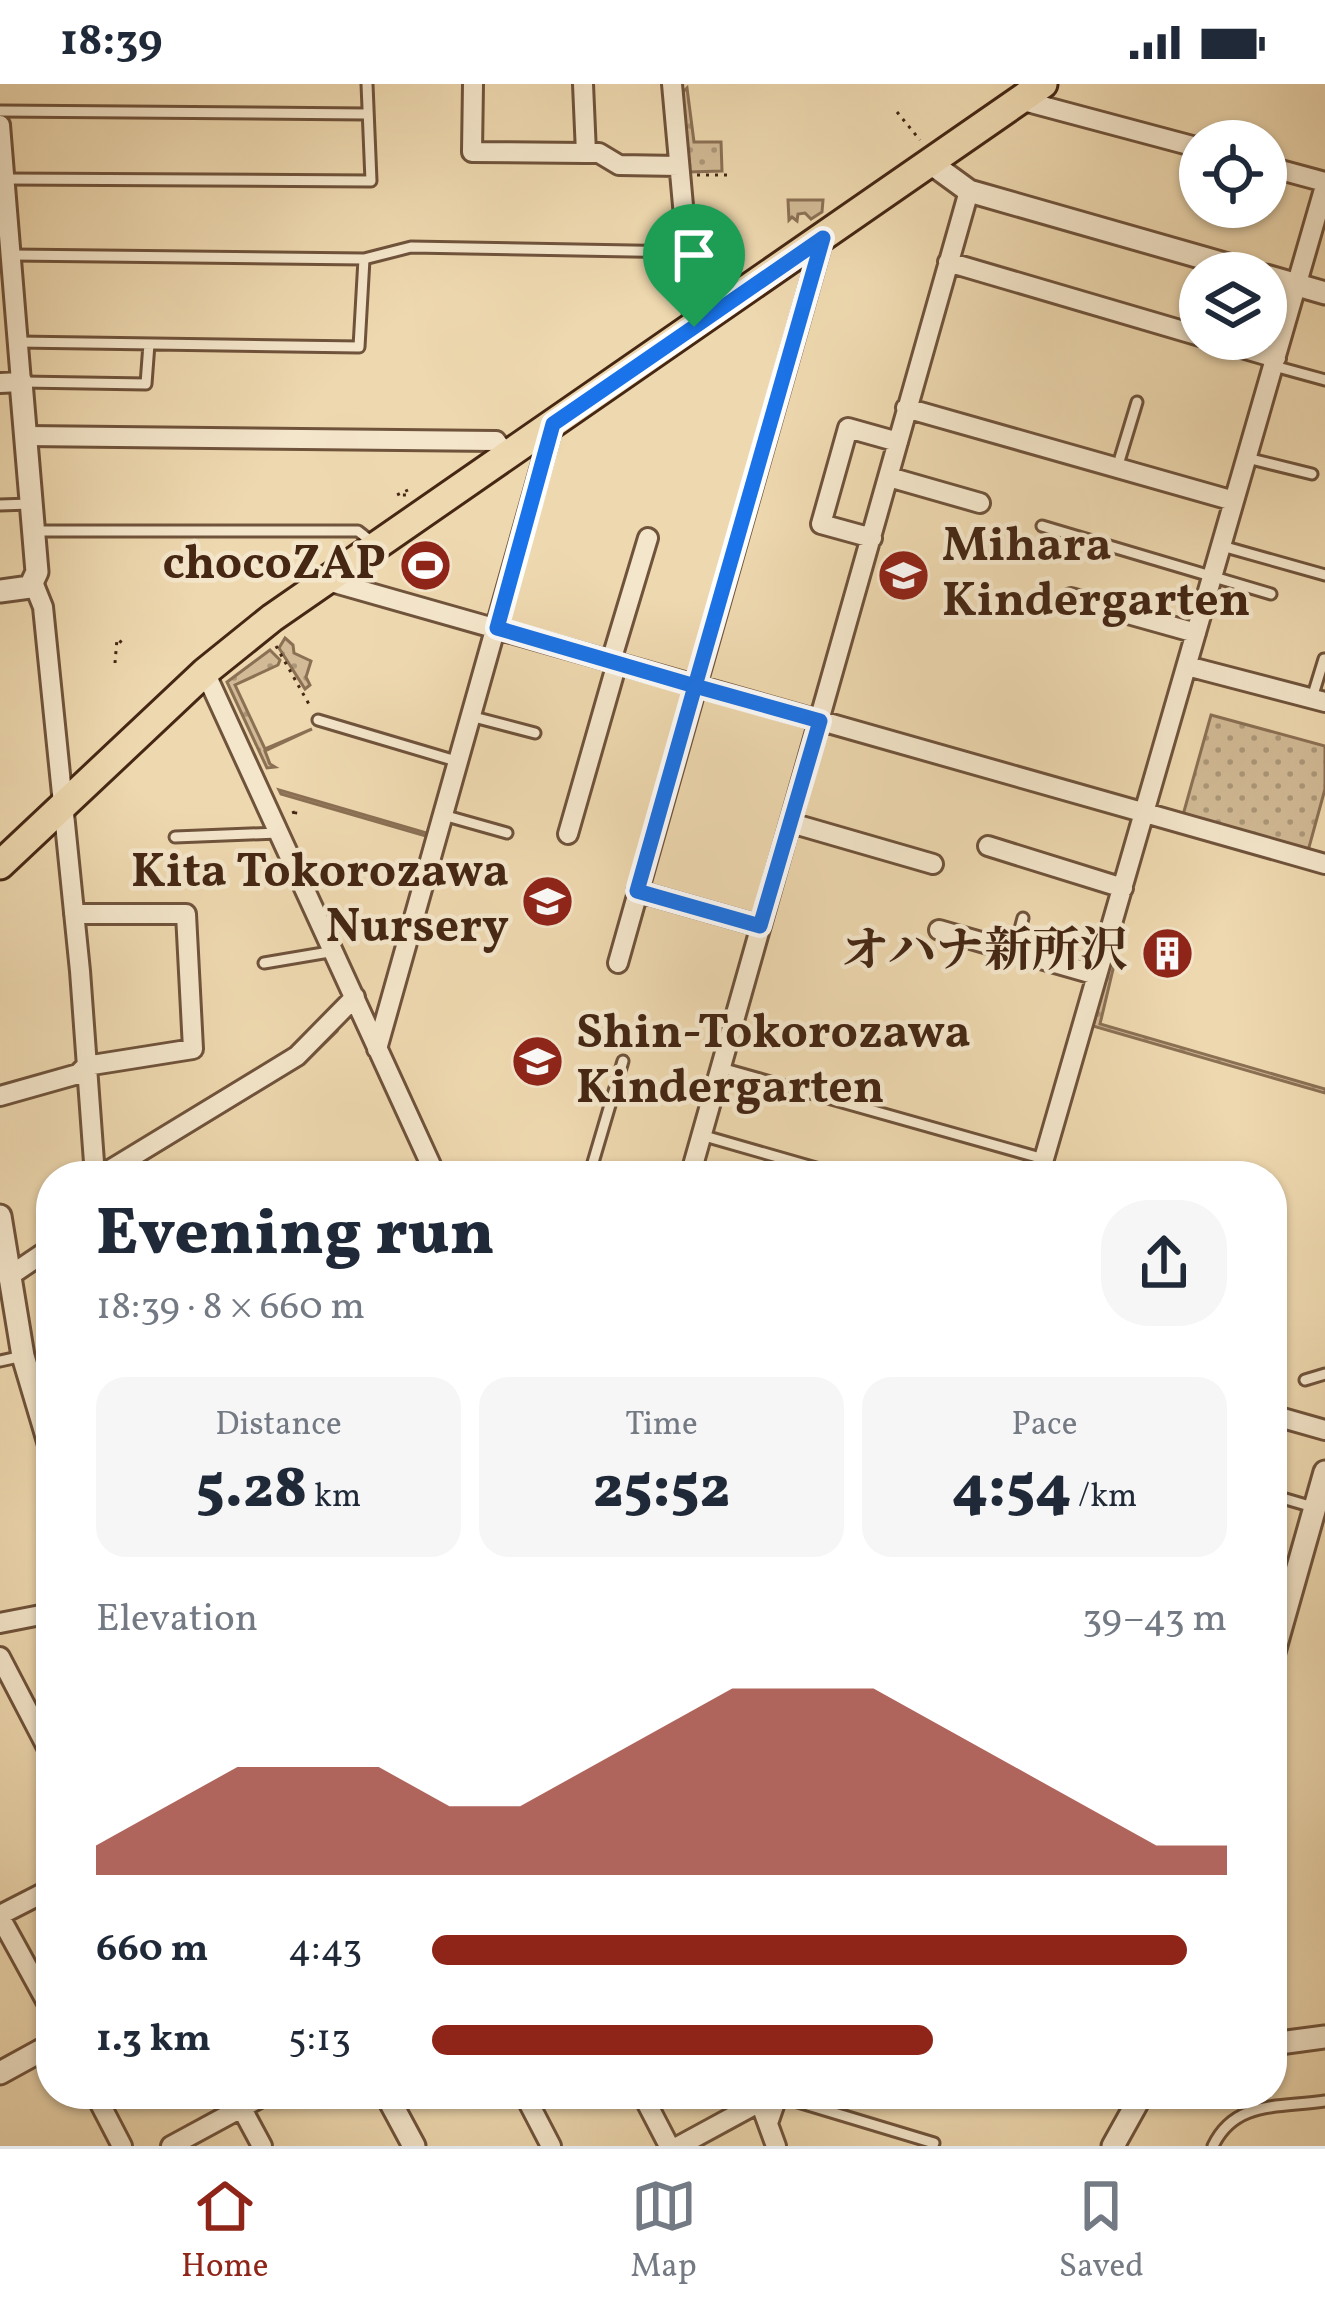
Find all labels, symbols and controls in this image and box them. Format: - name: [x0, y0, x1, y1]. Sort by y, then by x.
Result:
- text: 18:39: [60, 11, 163, 74]
- map controls: [1179, 120, 1287, 360]
- button: locate: [1179, 120, 1287, 228]
- pin: [643, 204, 745, 327]
- icon: arrive: [661, 222, 727, 288]
- button: layers: [1179, 252, 1287, 360]
- place label: Mihara Kindergarten: [942, 514, 1250, 636]
- place label: chocoZAP: [162, 532, 386, 599]
- sports icon: chocoZAP: [397, 537, 453, 593]
- school or university icon: Mihara Kindergarten: [875, 547, 931, 603]
- place label: Kita Tokorozawa Nursery: [131, 840, 509, 962]
- school or university icon: Kita Tokorozawa Nursery: [520, 873, 576, 929]
- place label: オハナ新所沢: [841, 920, 1128, 987]
- building icon: オハナ新所沢: [1139, 925, 1195, 981]
- place label: Shin-Tokorozawa Kindergarten: [576, 1001, 971, 1123]
- school or university icon: Shin-Tokorozawa Kindergarten: [509, 1034, 565, 1090]
- text: Evening run: [96, 1190, 495, 1282]
- button: share: [1101, 1200, 1227, 1326]
- text: 18:39 · 8 × 660 m: [96, 1281, 365, 1335]
- text: Distance: [215, 1403, 342, 1449]
- text: Time: [625, 1403, 698, 1449]
- text: Pace: [1012, 1403, 1078, 1449]
- text: 5.28: [196, 1449, 307, 1532]
- text: 25:52: [593, 1449, 730, 1532]
- text: 4:54: [952, 1449, 1071, 1532]
- text: km: [307, 1475, 361, 1521]
- text: /km: [1071, 1475, 1137, 1521]
- text: Elevation: [96, 1593, 258, 1647]
- text: 39–43 m: [1082, 1593, 1227, 1647]
- text: 660 m: [96, 1923, 208, 1977]
- text: 4:43: [288, 1923, 362, 1977]
- text: 1.3 km: [96, 2013, 211, 2067]
- text: 5:13: [288, 2013, 351, 2067]
- tab: Home: [181, 2173, 268, 2291]
- tab: Map: [631, 2173, 697, 2291]
- tab: Saved: [1059, 2173, 1144, 2291]

